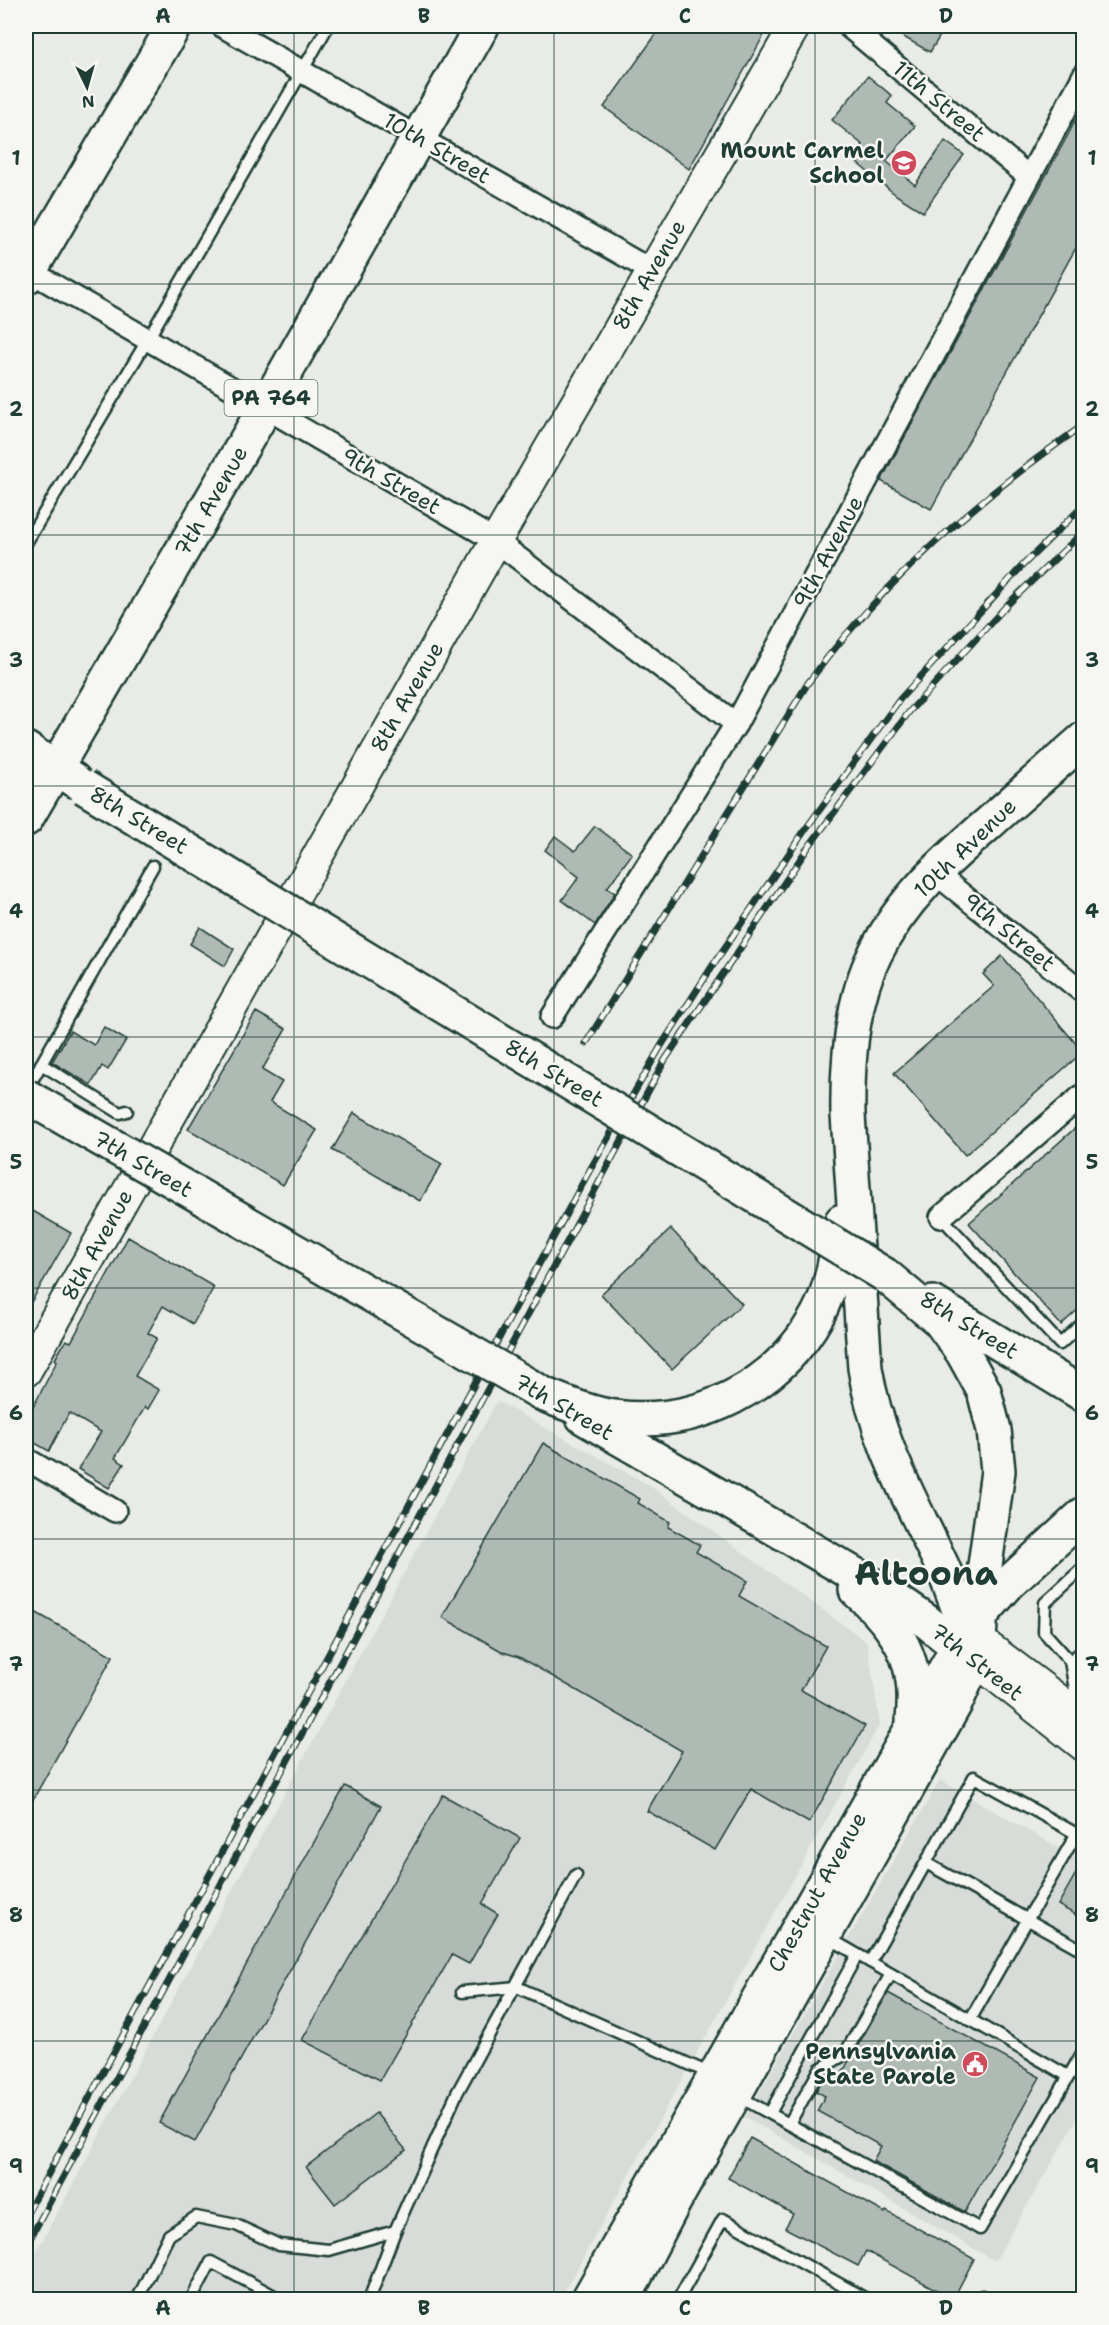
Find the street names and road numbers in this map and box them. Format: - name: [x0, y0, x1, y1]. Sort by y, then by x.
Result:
- street label: 11th Street: [887, 54, 991, 148]
- street label: 10th Street: [378, 106, 496, 190]
- street label: 8th Avenue: [606, 214, 692, 336]
- road number: PA 764: [224, 380, 318, 416]
- street label: 7th Avenue: [168, 440, 254, 562]
- street label: 9th Street: [336, 441, 446, 521]
- street label: 9th Avenue: [786, 491, 870, 613]
- street label: 8th Avenue: [364, 636, 450, 758]
- street label: 8th Street: [84, 779, 194, 861]
- street label: 10th Avenue: [907, 792, 1023, 904]
- street label: 9th Street: [957, 886, 1061, 978]
- street label: 8th Street: [499, 1032, 609, 1114]
- street label: 7th Street: [88, 1124, 198, 1204]
- street label: 8th Avenue: [54, 1184, 140, 1306]
- street label: 8th Street: [914, 1284, 1024, 1366]
- street label: 7th Street: [509, 1367, 619, 1447]
- street label: 7th Street: [925, 1617, 1029, 1707]
- street label: Chestnut Avenue: [761, 1807, 873, 1977]

